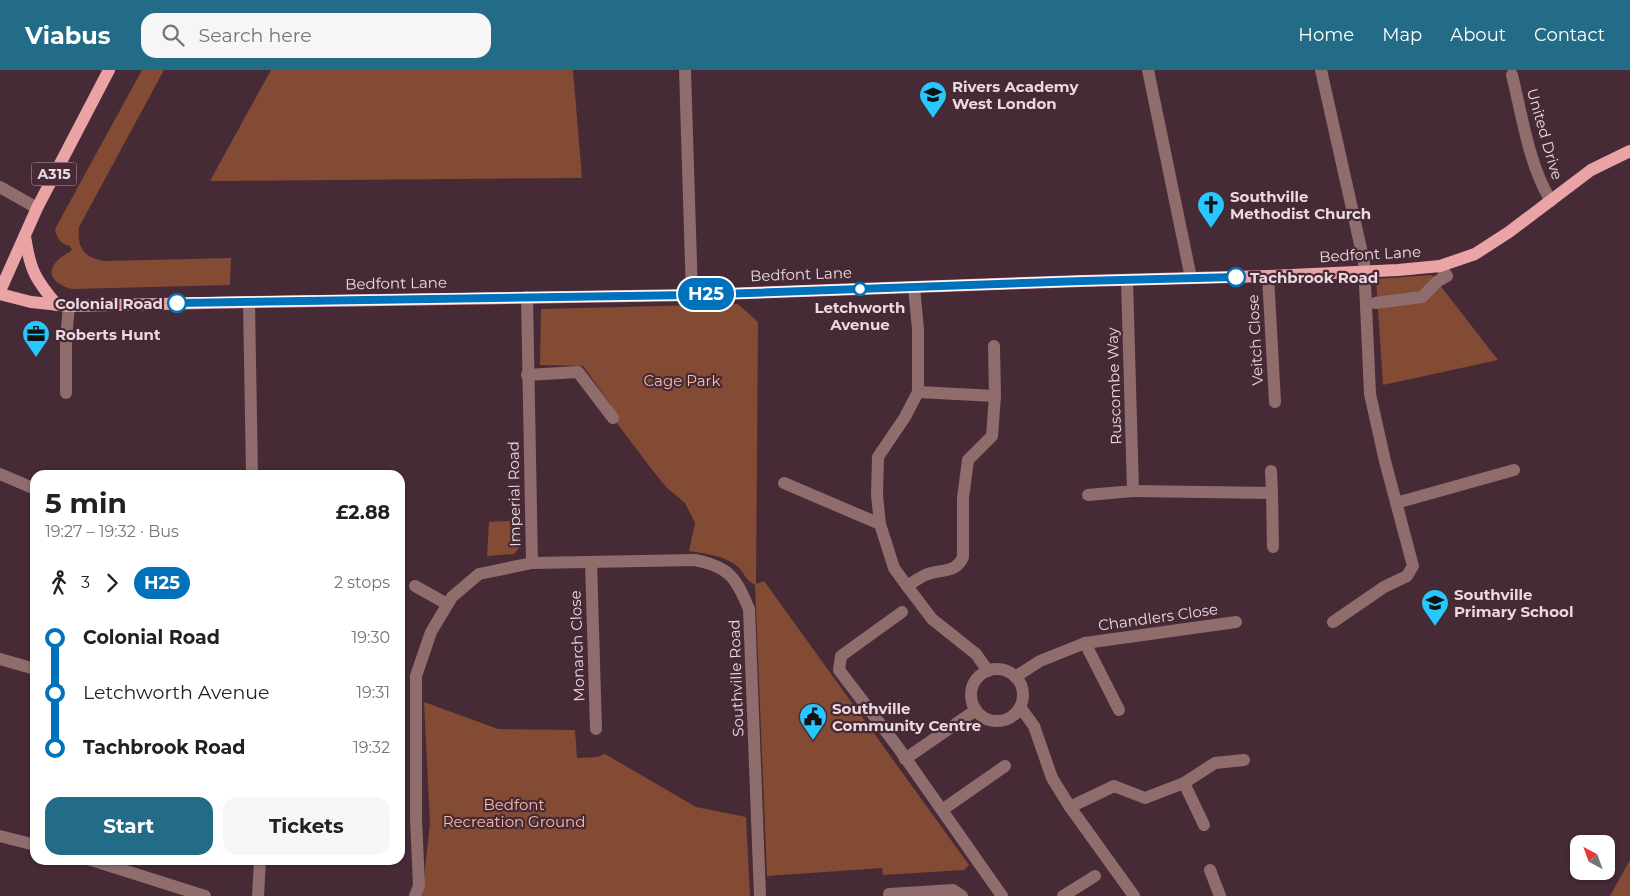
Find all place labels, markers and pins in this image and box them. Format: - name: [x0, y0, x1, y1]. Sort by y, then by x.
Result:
- place label: Rivers Academy West London: [952, 77, 1079, 113]
- school or university icon: Rivers Academy West London: [918, 80, 948, 119]
- place label: Southville Methodist Church: [1230, 187, 1371, 223]
- church icon: Southville Methodist Church: [1196, 190, 1226, 229]
- marker: Tachbrook Road: [1226, 267, 1246, 287]
- place label: Tachbrook Road: [1250, 268, 1378, 287]
- marker: Letchworth Avenue: [853, 282, 867, 296]
- marker: Colonial Road: [167, 293, 187, 313]
- place label: Colonial Road: [55, 294, 163, 313]
- place label: Letchworth Avenue: [814, 298, 906, 334]
- office icon: Roberts Hunt: [21, 319, 51, 358]
- place label: Roberts Hunt: [55, 325, 161, 344]
- place label: Southville Primary School: [1454, 585, 1573, 621]
- school or university icon: Southville Primary School: [1420, 588, 1450, 627]
- place label: Southville Community Centre: [832, 699, 981, 735]
- public building icon: Southville Community Centre: [798, 702, 828, 741]

